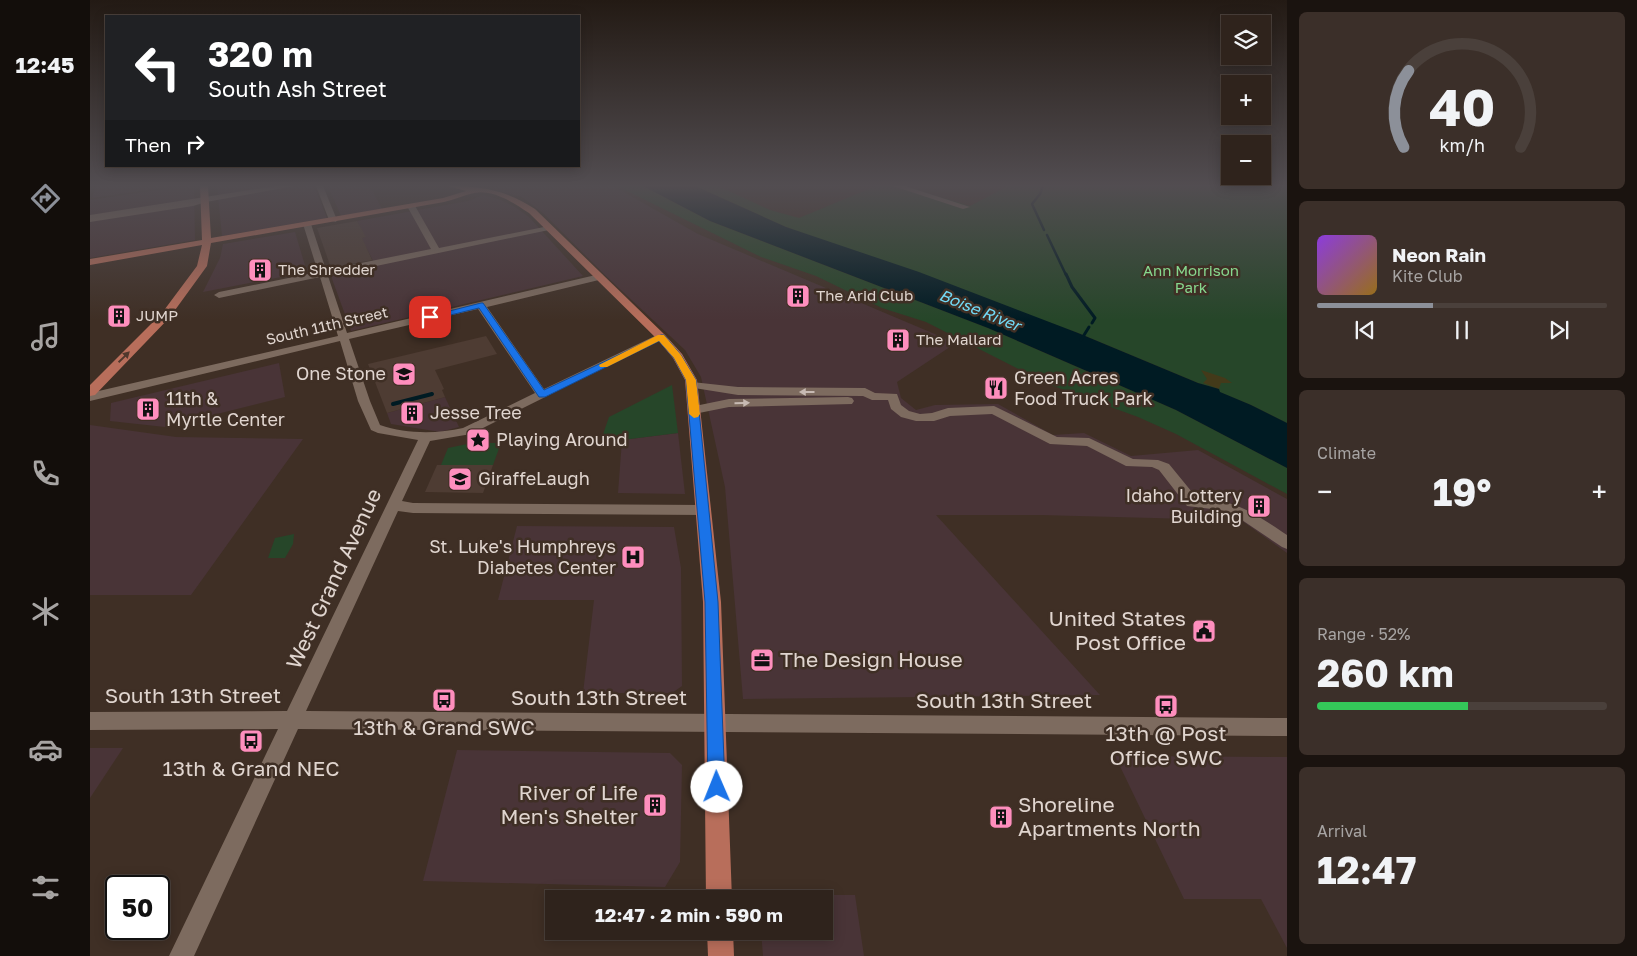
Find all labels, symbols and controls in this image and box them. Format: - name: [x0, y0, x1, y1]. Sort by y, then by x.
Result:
- map controls: [1221, 15, 1271, 185]
- button: layers: [1221, 15, 1271, 65]
- text: 320 m: [208, 33, 313, 75]
- icon: left: [125, 35, 190, 100]
- text: 12:45: [16, 51, 74, 78]
- text: South Ash Street: [208, 75, 387, 102]
- button: +: [1221, 75, 1271, 125]
- text: 40: [1429, 75, 1495, 137]
- icon: right: [181, 130, 209, 158]
- text: Then: [125, 133, 171, 156]
- text: km/h: [1439, 134, 1485, 156]
- button: −: [1221, 135, 1271, 185]
- icon: directions: [28, 181, 63, 216]
- text: Neon Rain: [1392, 243, 1486, 266]
- building icon: The Shredder: [247, 257, 273, 283]
- place label: The Shredder: [278, 260, 375, 278]
- park label: Ann Morrison Park: [1143, 261, 1239, 296]
- text: Kite Club: [1392, 266, 1463, 286]
- building icon: The Arid Club: [785, 283, 811, 309]
- water label: Boise River: [937, 285, 1026, 336]
- place label: The Arid Club: [816, 286, 913, 304]
- pin: [409, 296, 451, 338]
- street label: South 11th Street: [264, 302, 389, 348]
- building icon: JUMP: [106, 303, 132, 329]
- icon: arrive: [416, 303, 444, 331]
- place label: JUMP: [136, 306, 178, 324]
- icon: previous: [1351, 316, 1379, 344]
- icon: pause: [1448, 316, 1476, 344]
- icon: next: [1545, 316, 1573, 344]
- icon: music: [28, 319, 63, 354]
- building icon: The Mallard: [885, 327, 911, 353]
- place label: The Mallard: [916, 330, 1001, 348]
- one-way arrow: [117, 351, 129, 363]
- school or university icon: One Stone: [391, 361, 417, 387]
- place label: One Stone: [296, 362, 386, 384]
- place label: Green Acres Food Truck Park: [1014, 366, 1153, 409]
- restaurant icon: Green Acres Food Truck Park: [983, 375, 1009, 401]
- place label: 11th & Myrtle Center: [166, 387, 285, 430]
- one-way arrow: [799, 388, 815, 396]
- building icon: 11th & Myrtle Center: [135, 396, 161, 422]
- one-way arrow: [734, 398, 750, 406]
- building icon: Jesse Tree: [399, 400, 425, 426]
- place label: Jesse Tree: [430, 401, 522, 423]
- place icon: Playing Around: [465, 427, 491, 453]
- place label: Playing Around: [496, 428, 628, 450]
- text: Climate: [1317, 443, 1376, 463]
- icon: phone: [28, 456, 63, 491]
- school or university icon: GiraffeLaugh: [447, 466, 473, 492]
- place label: GiraffeLaugh: [478, 467, 590, 489]
- text: 19°: [1433, 469, 1491, 514]
- text: −: [1317, 475, 1332, 508]
- text: +: [1592, 475, 1607, 508]
- street label: West Grand Avenue: [280, 484, 386, 673]
- place label: Idaho Lottery Building: [1126, 484, 1242, 527]
- building icon: Idaho Lottery Building: [1246, 493, 1272, 519]
- place label: St. Luke's Humphreys Diabetes Center: [429, 535, 616, 578]
- hospital icon: St. Luke's Humphreys Diabetes Center: [620, 544, 646, 570]
- icon: climate: [28, 594, 63, 629]
- place label: United States Post Office: [1049, 605, 1186, 655]
- public building icon: United States Post Office: [1191, 618, 1217, 644]
- text: Range · 52%: [1317, 624, 1411, 644]
- place label: The Design House: [780, 646, 963, 672]
- office icon: The Design House: [749, 647, 775, 673]
- text: 260 km: [1317, 650, 1454, 695]
- street label: South 13th Street: [105, 682, 281, 708]
- street label: South 13th Street: [511, 684, 687, 710]
- bus stop icon: 13th & Grand SWC: [431, 687, 457, 713]
- street label: South 13th Street: [916, 687, 1092, 713]
- bus stop icon: 13th @ Post Office SWC: [1153, 693, 1179, 719]
- place label: 13th & Grand SWC: [353, 714, 535, 740]
- place label: 13th @ Post Office SWC: [1105, 720, 1227, 770]
- bus stop icon: 13th & Grand NEC: [238, 728, 264, 754]
- icon: car: [28, 732, 63, 767]
- place label: 13th & Grand NEC: [162, 755, 340, 781]
- position arrow: [690, 760, 742, 812]
- place label: River of Life Men's Shelter: [500, 779, 638, 829]
- place label: Shoreline Apartments North: [1018, 791, 1201, 841]
- building icon: River of Life Men's Shelter: [642, 792, 668, 818]
- building icon: Shoreline Apartments North: [988, 804, 1014, 830]
- text: Arrival: [1317, 821, 1367, 841]
- text: 12:47: [1317, 847, 1416, 892]
- icon: filters: [28, 870, 63, 905]
- speed limit sign: 50: [105, 875, 170, 940]
- text: 12:47 · 2 min · 590 m: [595, 903, 783, 926]

